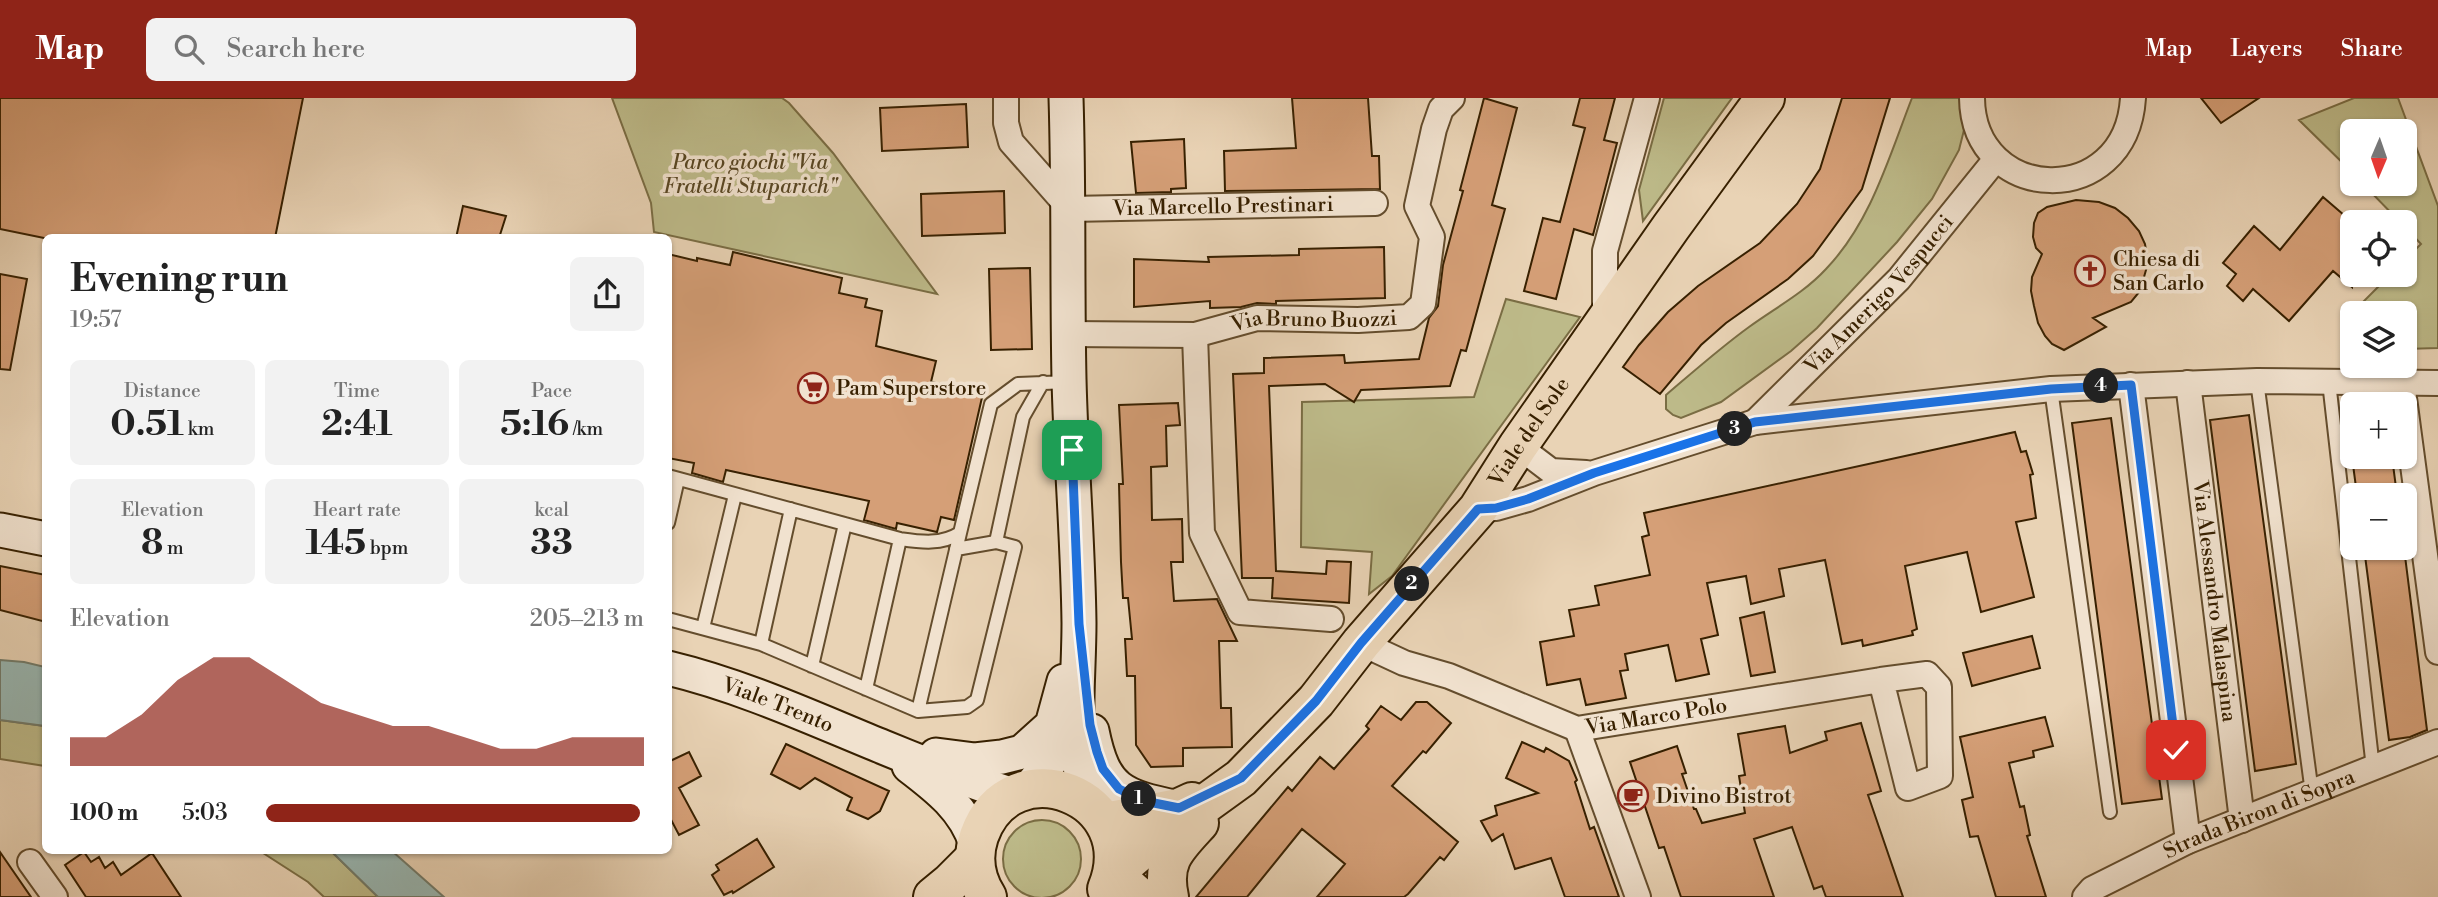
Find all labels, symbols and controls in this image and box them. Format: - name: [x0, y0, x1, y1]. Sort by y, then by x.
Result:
- search box: [146, 18, 636, 81]
- text: Map: [35, 29, 104, 70]
- icon: search: [170, 30, 208, 68]
- text: Search here: [226, 33, 365, 65]
- text: Map: [2145, 34, 2192, 64]
- text: Layers: [2230, 34, 2302, 64]
- text: Share: [2340, 34, 2403, 64]
- north arrow: [2340, 119, 2417, 196]
- map controls: [2340, 119, 2417, 560]
- park label: Parco giochi "Via Fratelli Stuparich": [663, 150, 839, 200]
- street label: Via Marcello Prestinari: [1111, 192, 1334, 222]
- street label: Via Amerigo Vespucci: [1798, 210, 1960, 380]
- button: locate: [2340, 210, 2417, 287]
- place label: Chiesa di San Carlo: [2113, 247, 2204, 297]
- church icon: Chiesa di San Carlo: [2073, 254, 2107, 288]
- text: Evening run: [70, 256, 288, 303]
- button: share: [570, 257, 644, 331]
- button: layers: [2340, 301, 2417, 378]
- street label: Via Bruno Buozzi: [1227, 305, 1398, 339]
- text: 19:57: [70, 306, 122, 334]
- pin: 4: [2084, 368, 2118, 404]
- supermarket icon: Pam Superstore: [796, 371, 830, 405]
- street label: Viale del Sole: [1483, 373, 1576, 493]
- text: 4: [2094, 373, 2107, 397]
- place label: Pam Superstore: [836, 376, 986, 402]
- text: Distance: [124, 379, 201, 403]
- text: Time: [334, 379, 380, 403]
- text: Pace: [531, 379, 572, 403]
- button: +: [2340, 392, 2417, 469]
- text: 0.51: [110, 403, 184, 446]
- text: 2:41: [321, 403, 393, 446]
- text: 5:16: [500, 403, 569, 446]
- pin: 3: [1718, 412, 1752, 446]
- text: 3: [1729, 416, 1740, 440]
- text: km: [184, 417, 214, 441]
- text: /km: [569, 417, 603, 441]
- pin: [1042, 420, 1102, 480]
- icon: arrive: [1053, 431, 1091, 469]
- street label: Via Alessandro Malaspina: [2186, 478, 2242, 724]
- button: −: [2340, 483, 2417, 560]
- text: Elevation: [121, 498, 203, 522]
- text: Heart rate: [313, 498, 401, 522]
- text: kcal: [534, 498, 569, 522]
- text: 8: [141, 522, 163, 565]
- text: 145: [306, 522, 366, 565]
- text: 33: [531, 522, 573, 565]
- text: m: [163, 536, 184, 560]
- text: bpm: [366, 536, 408, 560]
- pin: 2: [1394, 566, 1430, 602]
- text: 2: [1406, 571, 1417, 595]
- text: Elevation: [70, 605, 170, 633]
- text: 205–213 m: [530, 605, 644, 633]
- street label: Viale Trento: [718, 672, 837, 739]
- street label: Via Marco Polo: [1583, 693, 1729, 742]
- pin: [2146, 720, 2206, 780]
- icon: check: [2157, 731, 2195, 769]
- street label: Strada Biron di Sopra: [2159, 764, 2359, 865]
- cafe icon: Divino Bistrot: [1616, 779, 1650, 813]
- pin: 1: [1122, 782, 1156, 816]
- place label: Divino Bistrot: [1656, 784, 1792, 810]
- text: 1: [1134, 786, 1143, 810]
- text: 100 m: [70, 799, 138, 827]
- text: 5:03: [182, 799, 228, 827]

